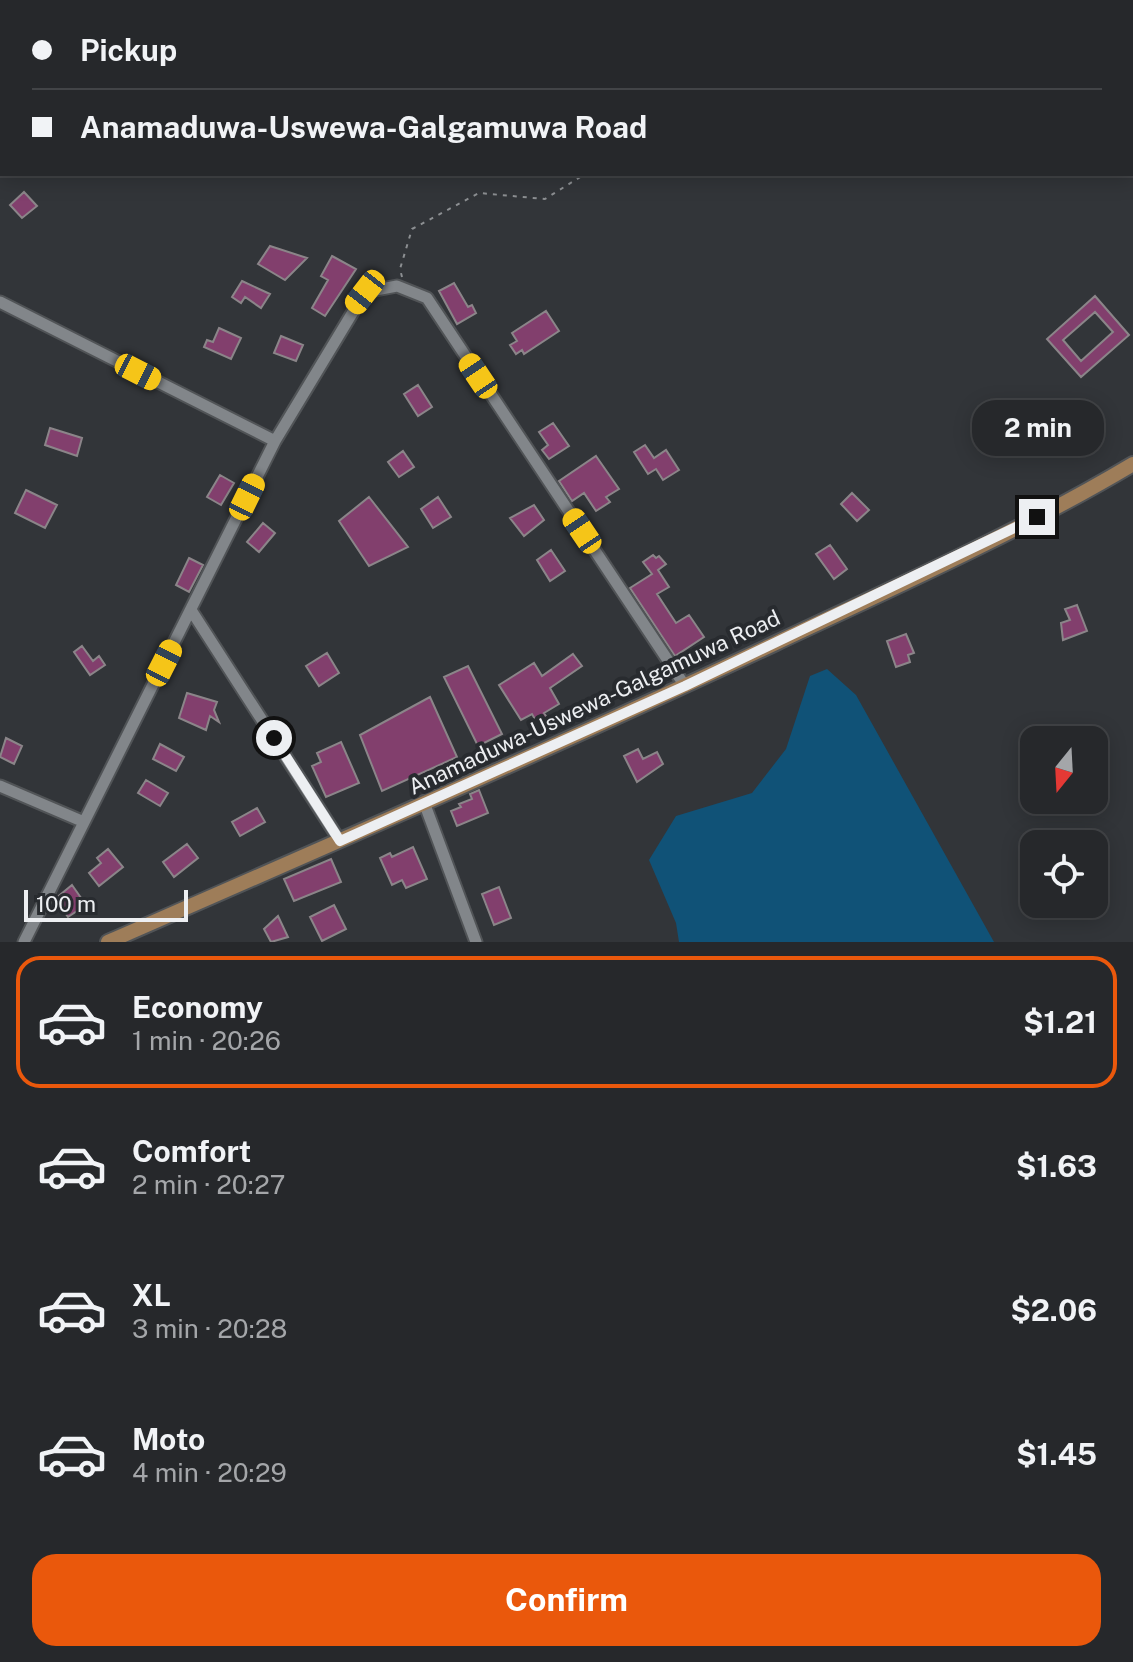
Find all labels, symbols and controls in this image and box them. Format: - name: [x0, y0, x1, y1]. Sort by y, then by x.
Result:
- text: Pickup: [80, 32, 177, 68]
- text: Anamaduwa-Uswewa-Galgamuwa Road: [80, 109, 647, 145]
- car: [341, 266, 389, 318]
- car: [455, 349, 501, 403]
- car: [111, 350, 165, 394]
- callout: 2 min: [971, 401, 1103, 457]
- text: 2 min: [1004, 412, 1072, 443]
- car: [226, 470, 268, 524]
- route end: [1019, 499, 1055, 535]
- car: [559, 504, 605, 558]
- street label: Anamaduwa-Uswewa-Galgamuwa Road: [404, 604, 784, 800]
- car: [142, 636, 186, 690]
- route start: [256, 720, 292, 756]
- north arrow: [1020, 726, 1108, 814]
- map controls: [1020, 726, 1108, 918]
- button: locate: [1020, 830, 1108, 918]
- scale bar: [24, 886, 188, 922]
- text: 100 m: [36, 891, 96, 917]
- icon: car: [36, 986, 108, 1058]
- text: Economy: [132, 989, 263, 1025]
- text: $1.21: [1023, 1004, 1097, 1040]
- text: 1 min · 20:26: [132, 1025, 281, 1056]
- icon: car: [36, 1130, 108, 1202]
- text: Comfort: [132, 1133, 251, 1169]
- text: $1.63: [1016, 1148, 1097, 1184]
- text: 2 min · 20:27: [132, 1169, 285, 1200]
- icon: car: [36, 1274, 108, 1346]
- text: XL: [132, 1277, 171, 1313]
- text: $2.06: [1010, 1292, 1097, 1328]
- text: 3 min · 20:28: [132, 1313, 287, 1344]
- icon: car: [36, 1418, 108, 1490]
- text: Moto: [132, 1421, 205, 1457]
- text: $1.45: [1016, 1436, 1097, 1472]
- text: 4 min · 20:29: [132, 1457, 287, 1488]
- button: Confirm: [32, 1554, 1101, 1646]

